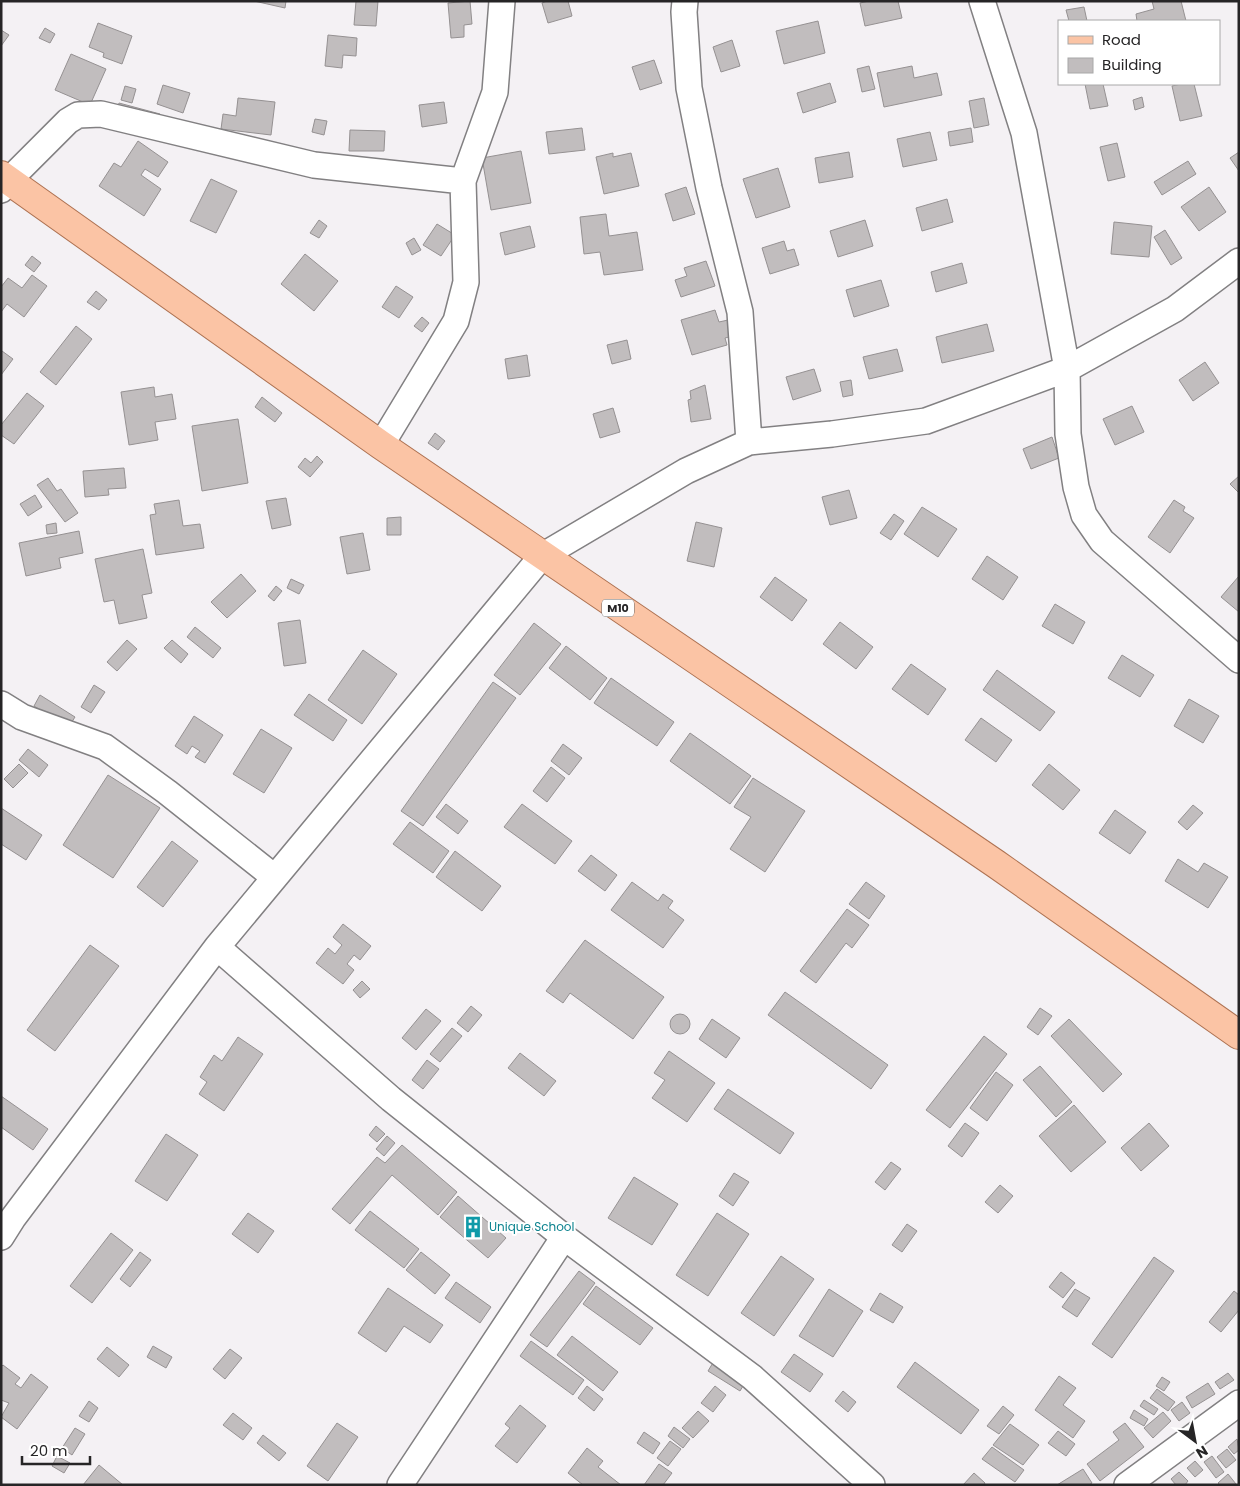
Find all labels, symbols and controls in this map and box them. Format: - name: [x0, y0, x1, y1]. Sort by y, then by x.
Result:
- legend: [1058, 20, 1220, 85]
- text: Road: [1102, 29, 1141, 50]
- text: Building: [1102, 54, 1162, 75]
- road number: M10: [602, 600, 634, 616]
- building icon: Unique School: [460, 1214, 486, 1240]
- place label: Unique School: [489, 1218, 575, 1235]
- north arrow: [1170, 1416, 1220, 1466]
- scale bar: [22, 1434, 90, 1466]
- text: 20 m: [30, 1440, 68, 1461]
- text: N: [1192, 1441, 1212, 1463]

